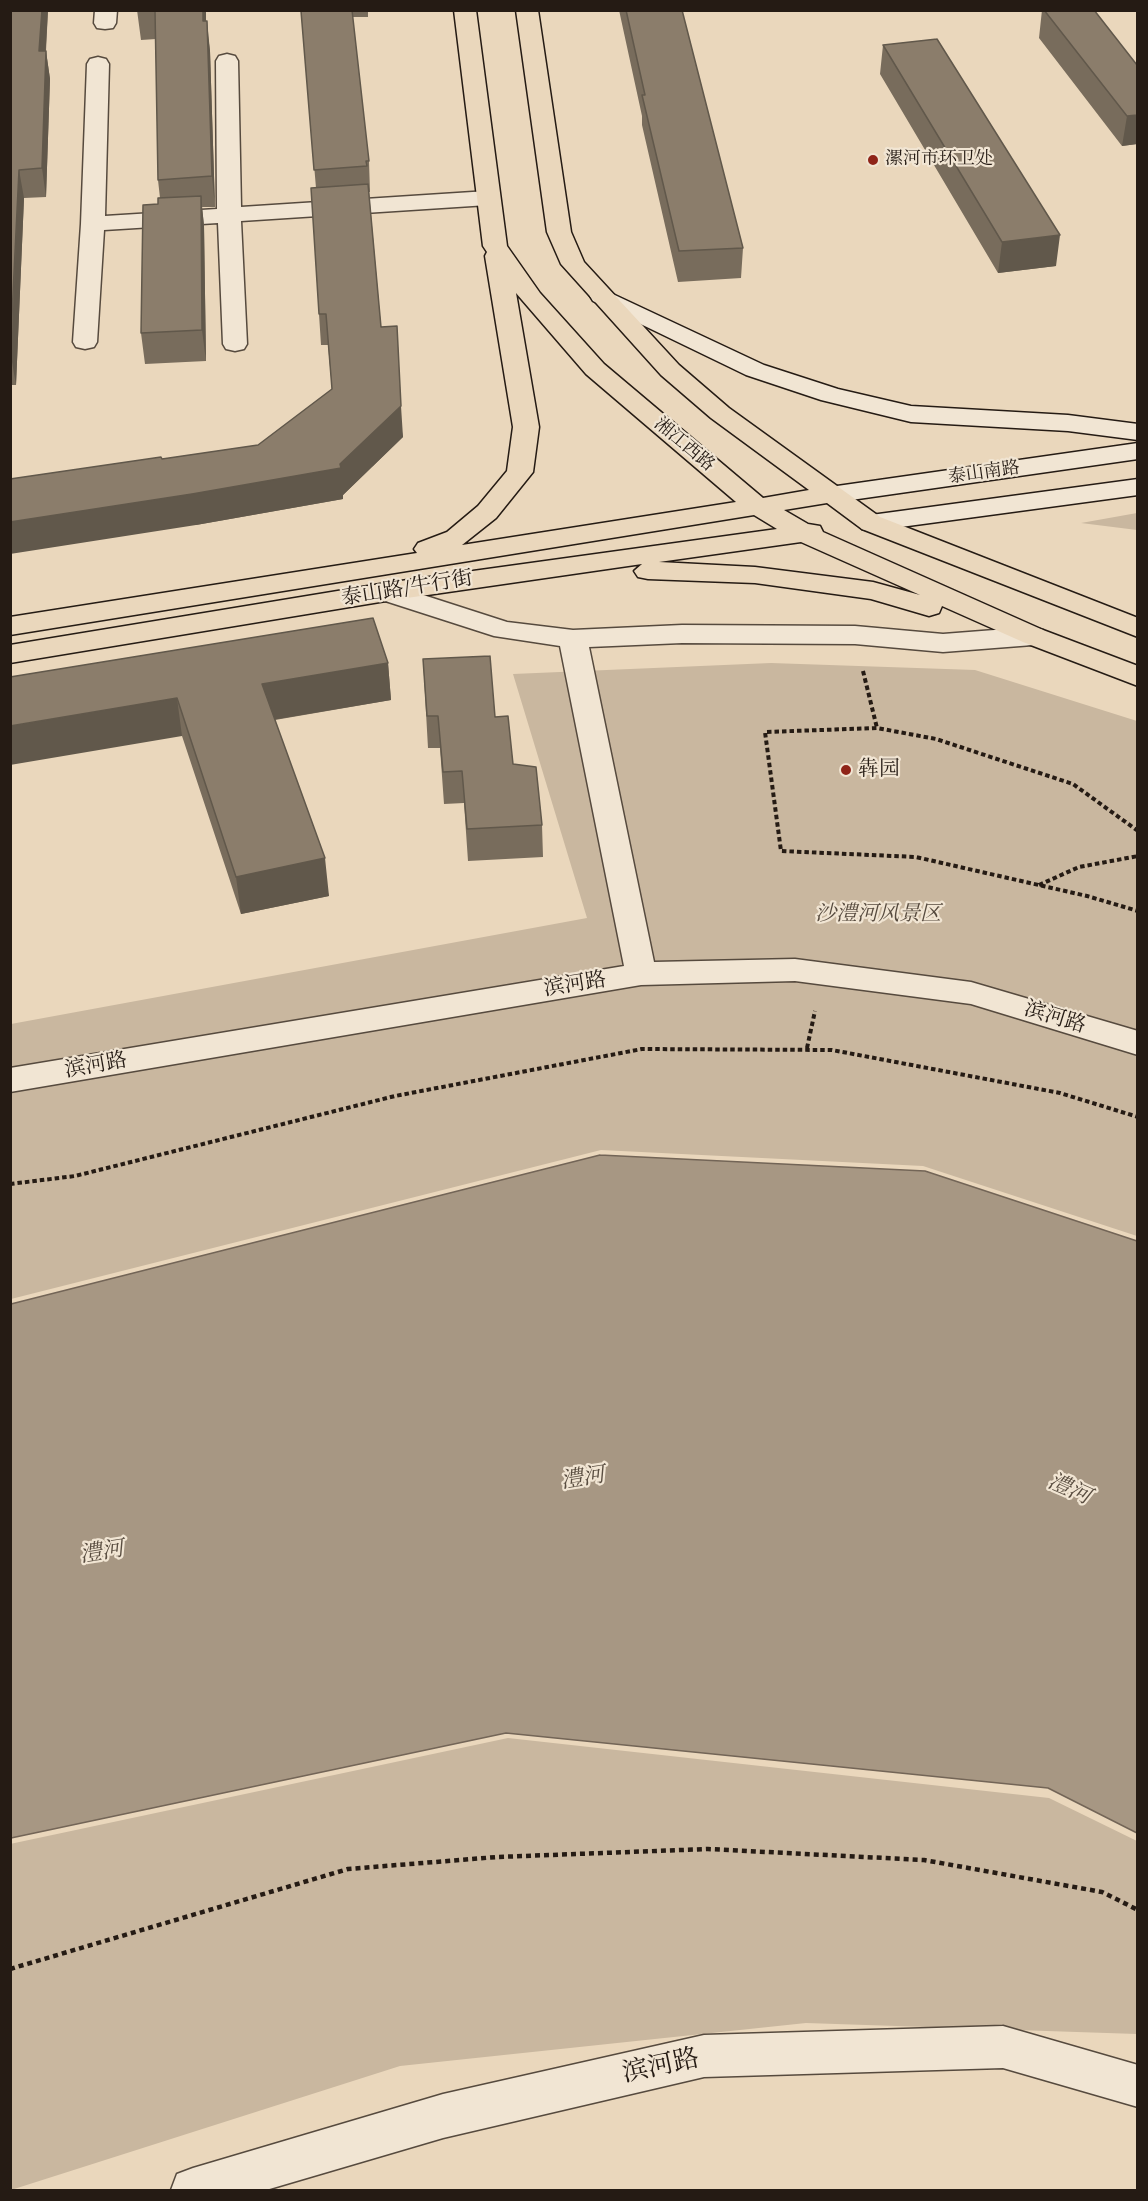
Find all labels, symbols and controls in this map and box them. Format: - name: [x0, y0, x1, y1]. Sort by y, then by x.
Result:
- place label: 漯河市环卫处: [885, 149, 993, 171]
- marker: 漯河市环卫处: [866, 153, 880, 167]
- street label: 湘江西路: [649, 414, 719, 476]
- street label: 泰山南路: [947, 457, 1021, 489]
- street label: 泰山路/牛行街: [339, 566, 475, 612]
- place label: 犇园: [858, 757, 900, 783]
- marker: 犇园: [839, 763, 853, 777]
- park label: 沙澧河风景区: [815, 902, 941, 928]
- street label: 滨河路: [542, 968, 608, 1002]
- street label: 滨河路: [1021, 997, 1089, 1039]
- street label: 滨河路: [63, 1048, 129, 1084]
- water label: 澧河: [559, 1463, 607, 1495]
- water label: 澧河: [1044, 1469, 1094, 1511]
- water label: 澧河: [78, 1537, 126, 1569]
- street label: 滨河路: [620, 2044, 702, 2090]

